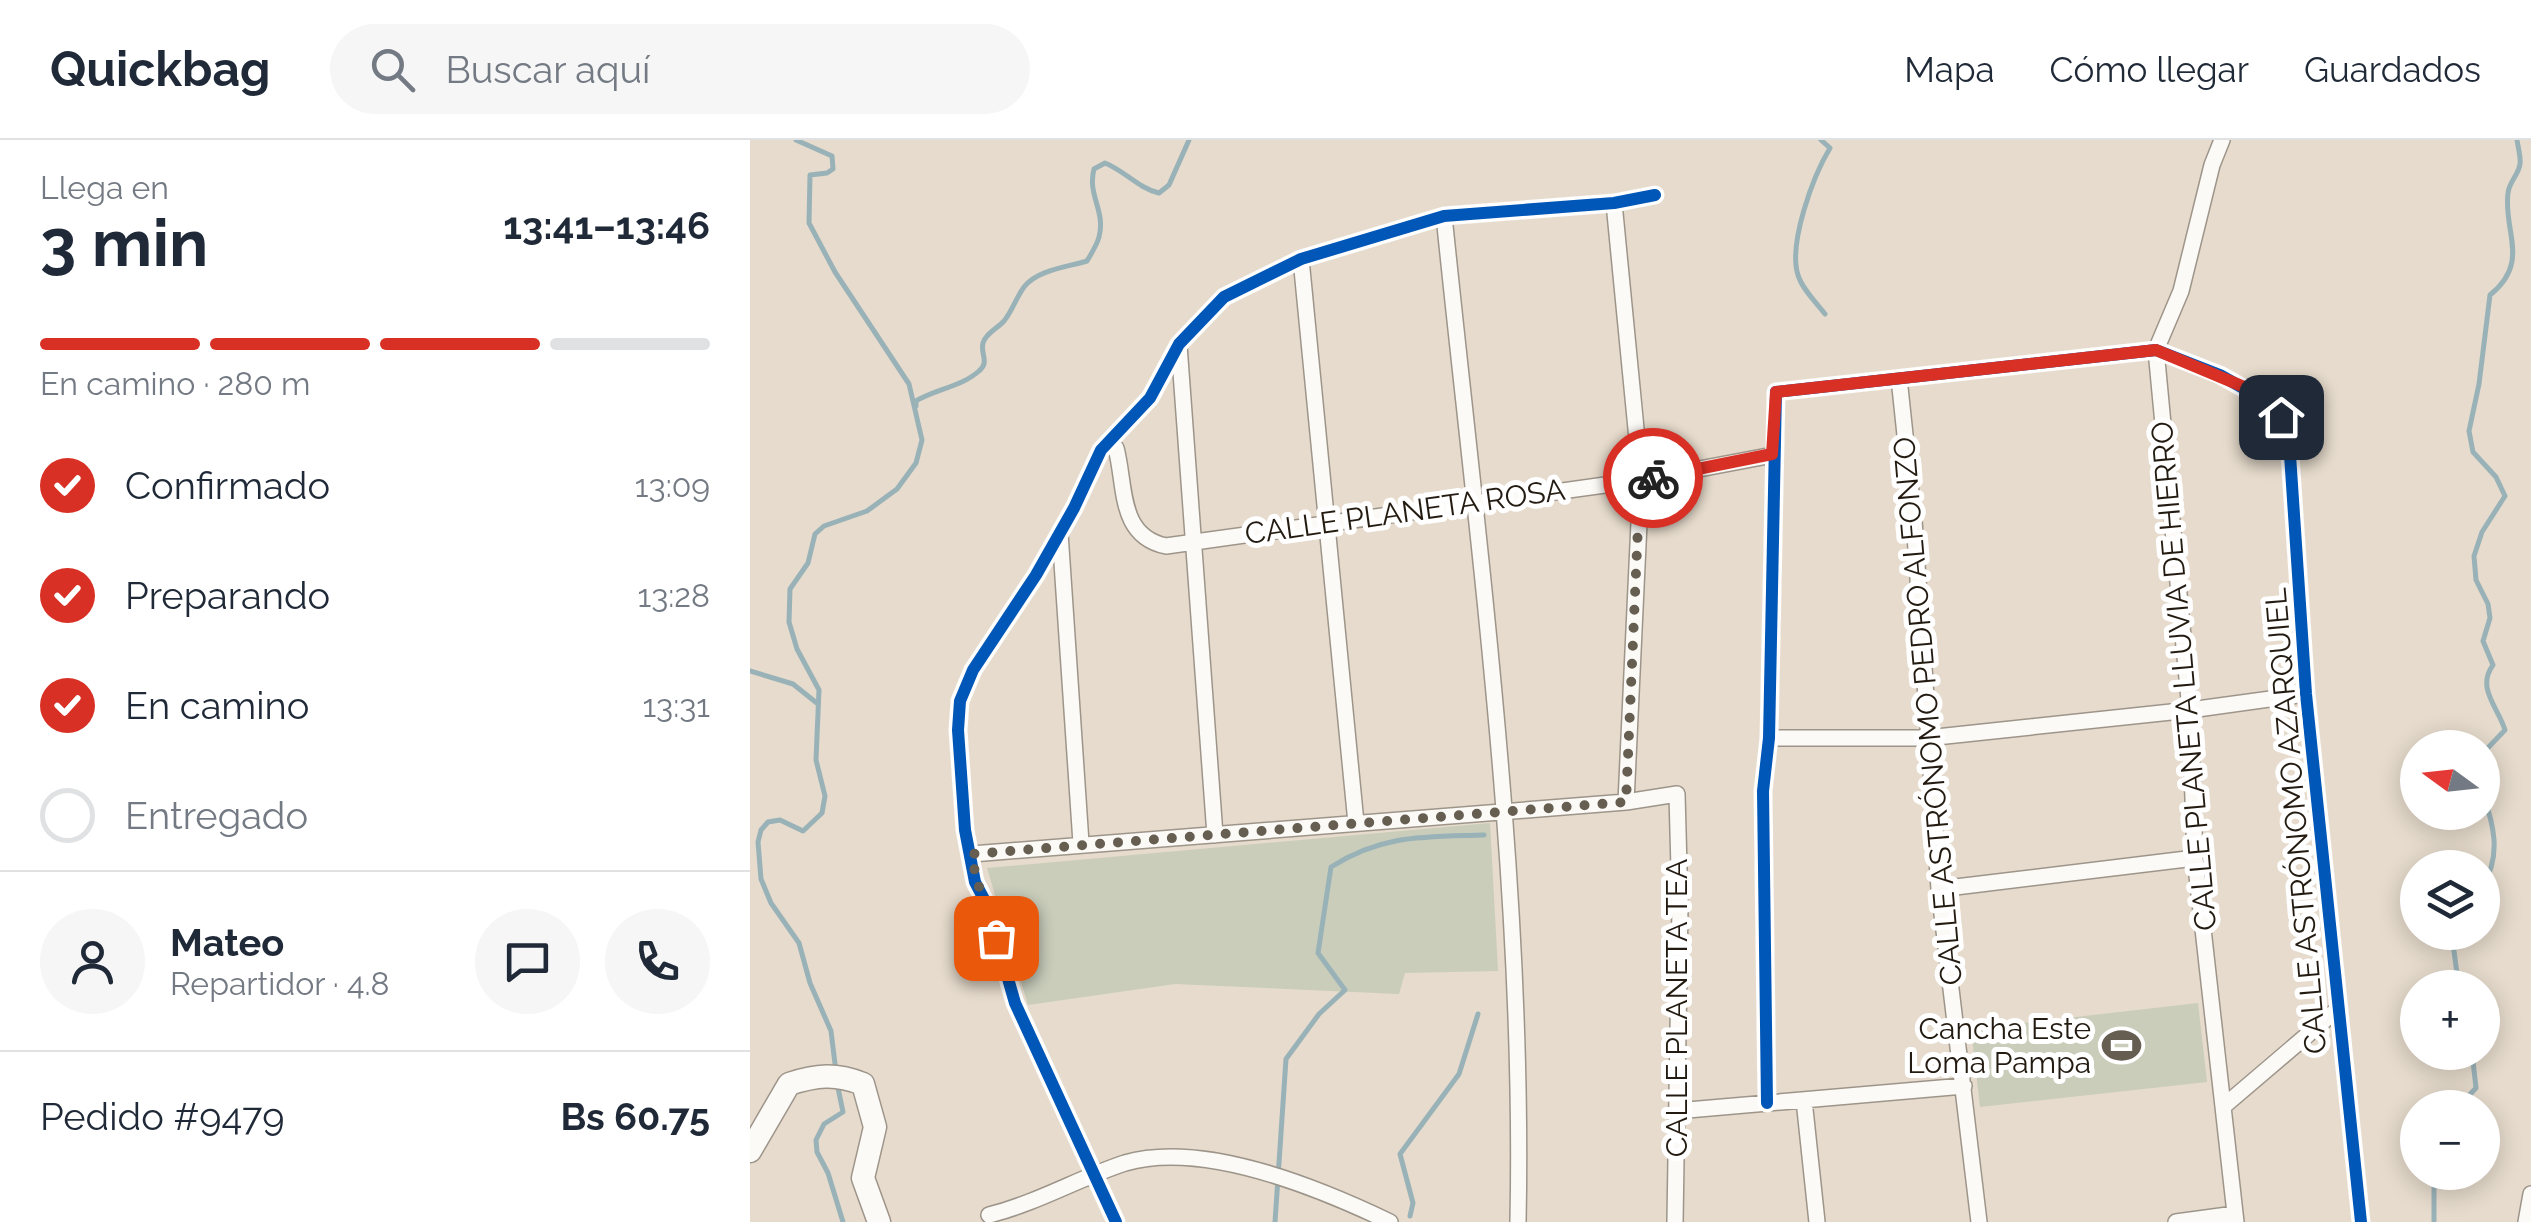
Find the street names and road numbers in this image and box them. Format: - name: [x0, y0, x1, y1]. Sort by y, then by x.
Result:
- street label: CALLE PLANETA LLUVIA DE HIERRO: [2144, 420, 2223, 932]
- street label: CALLE ASTRÓNOMO PEDRO ALFONZO: [1886, 436, 1969, 987]
- street label: CALLE PLANETA ROSA: [1243, 472, 1567, 551]
- street label: CALLE ASTRÓNOMO AZARQUIEL: [2258, 586, 2333, 1056]
- street label: CALLE PLANETA TEA: [1659, 859, 1694, 1157]

